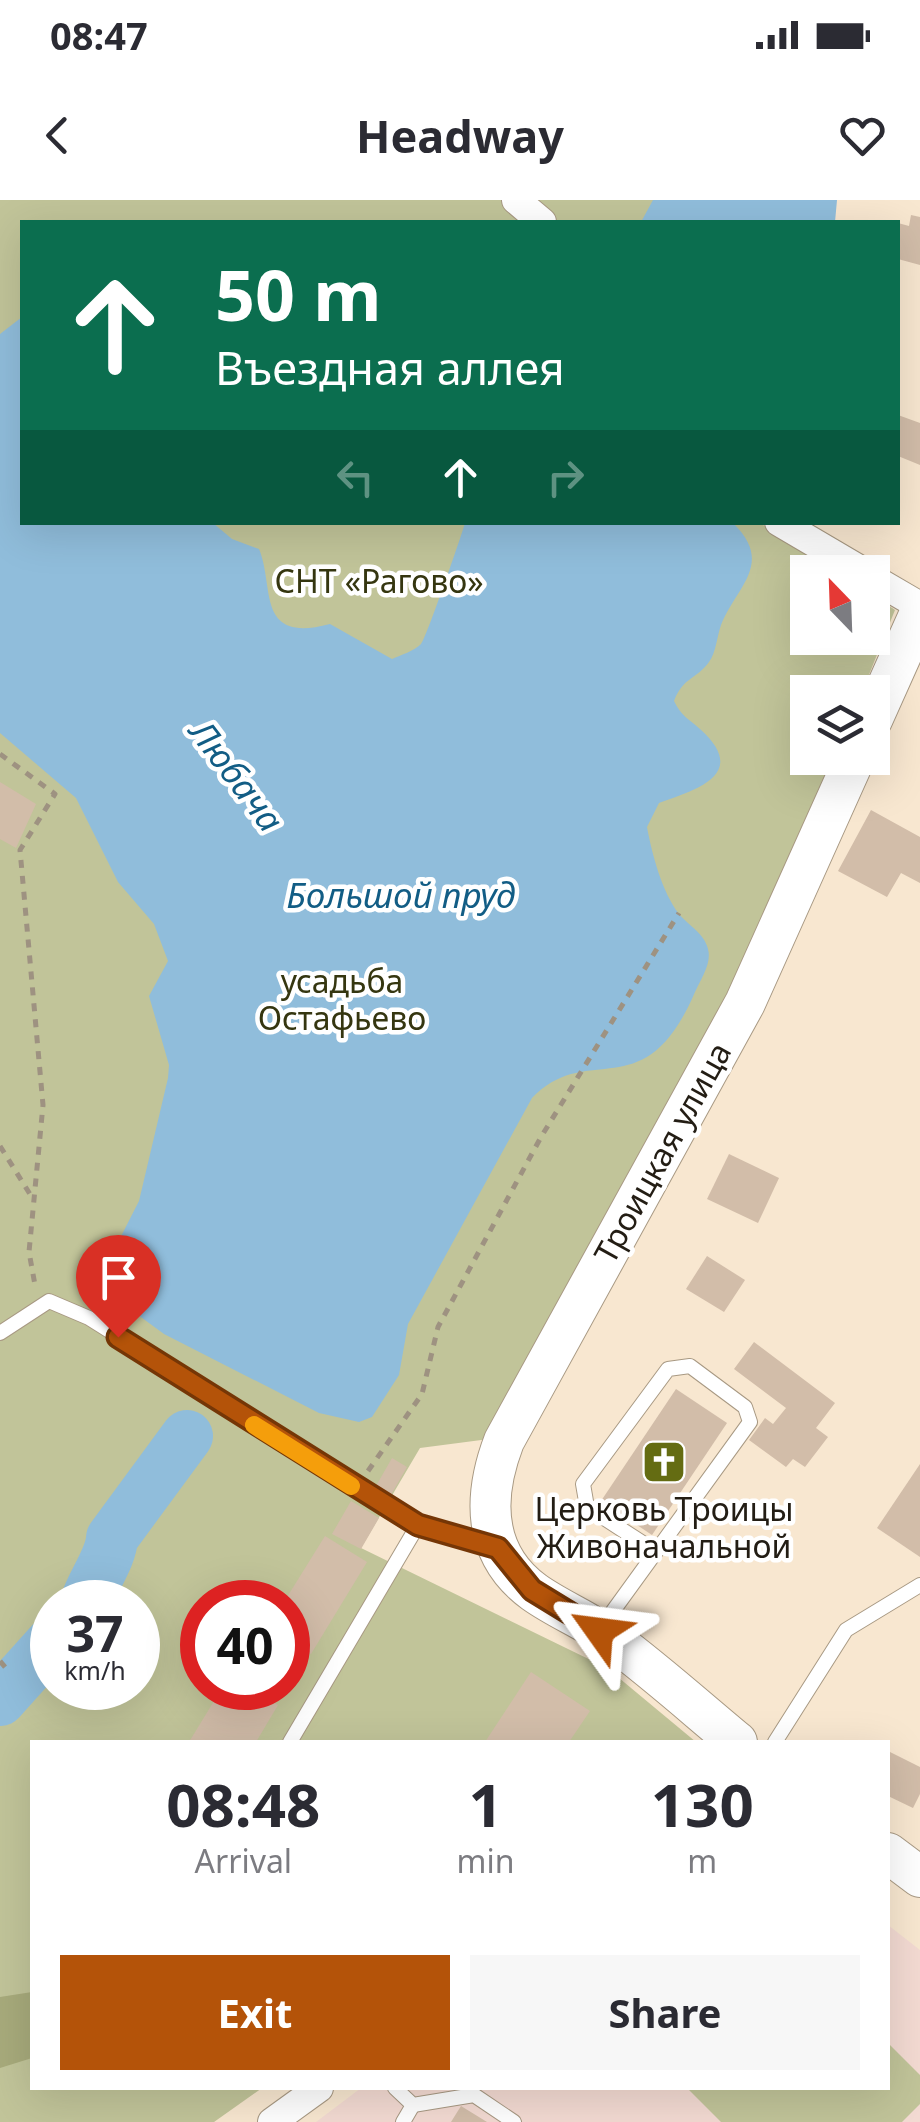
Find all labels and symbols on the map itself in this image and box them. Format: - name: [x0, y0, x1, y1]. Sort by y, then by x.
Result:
- north arrow: [790, 555, 890, 655]
- park label: СНТ «Рагово»: [274, 559, 484, 602]
- water label: Любача: [178, 708, 295, 841]
- water label: Большой пруд: [286, 871, 516, 918]
- park label: усадьба Остафьево: [258, 959, 426, 1039]
- street label: Троицкая улица: [583, 1034, 740, 1270]
- pin: [76, 1235, 161, 1338]
- church icon: Церковь Троицы Живоначальной: [641, 1439, 687, 1485]
- place label: Церковь Троицы Живоначальной: [535, 1487, 793, 1567]
- position arrow: [547, 1579, 651, 1683]
- speed limit sign: 40: [180, 1580, 310, 1710]

